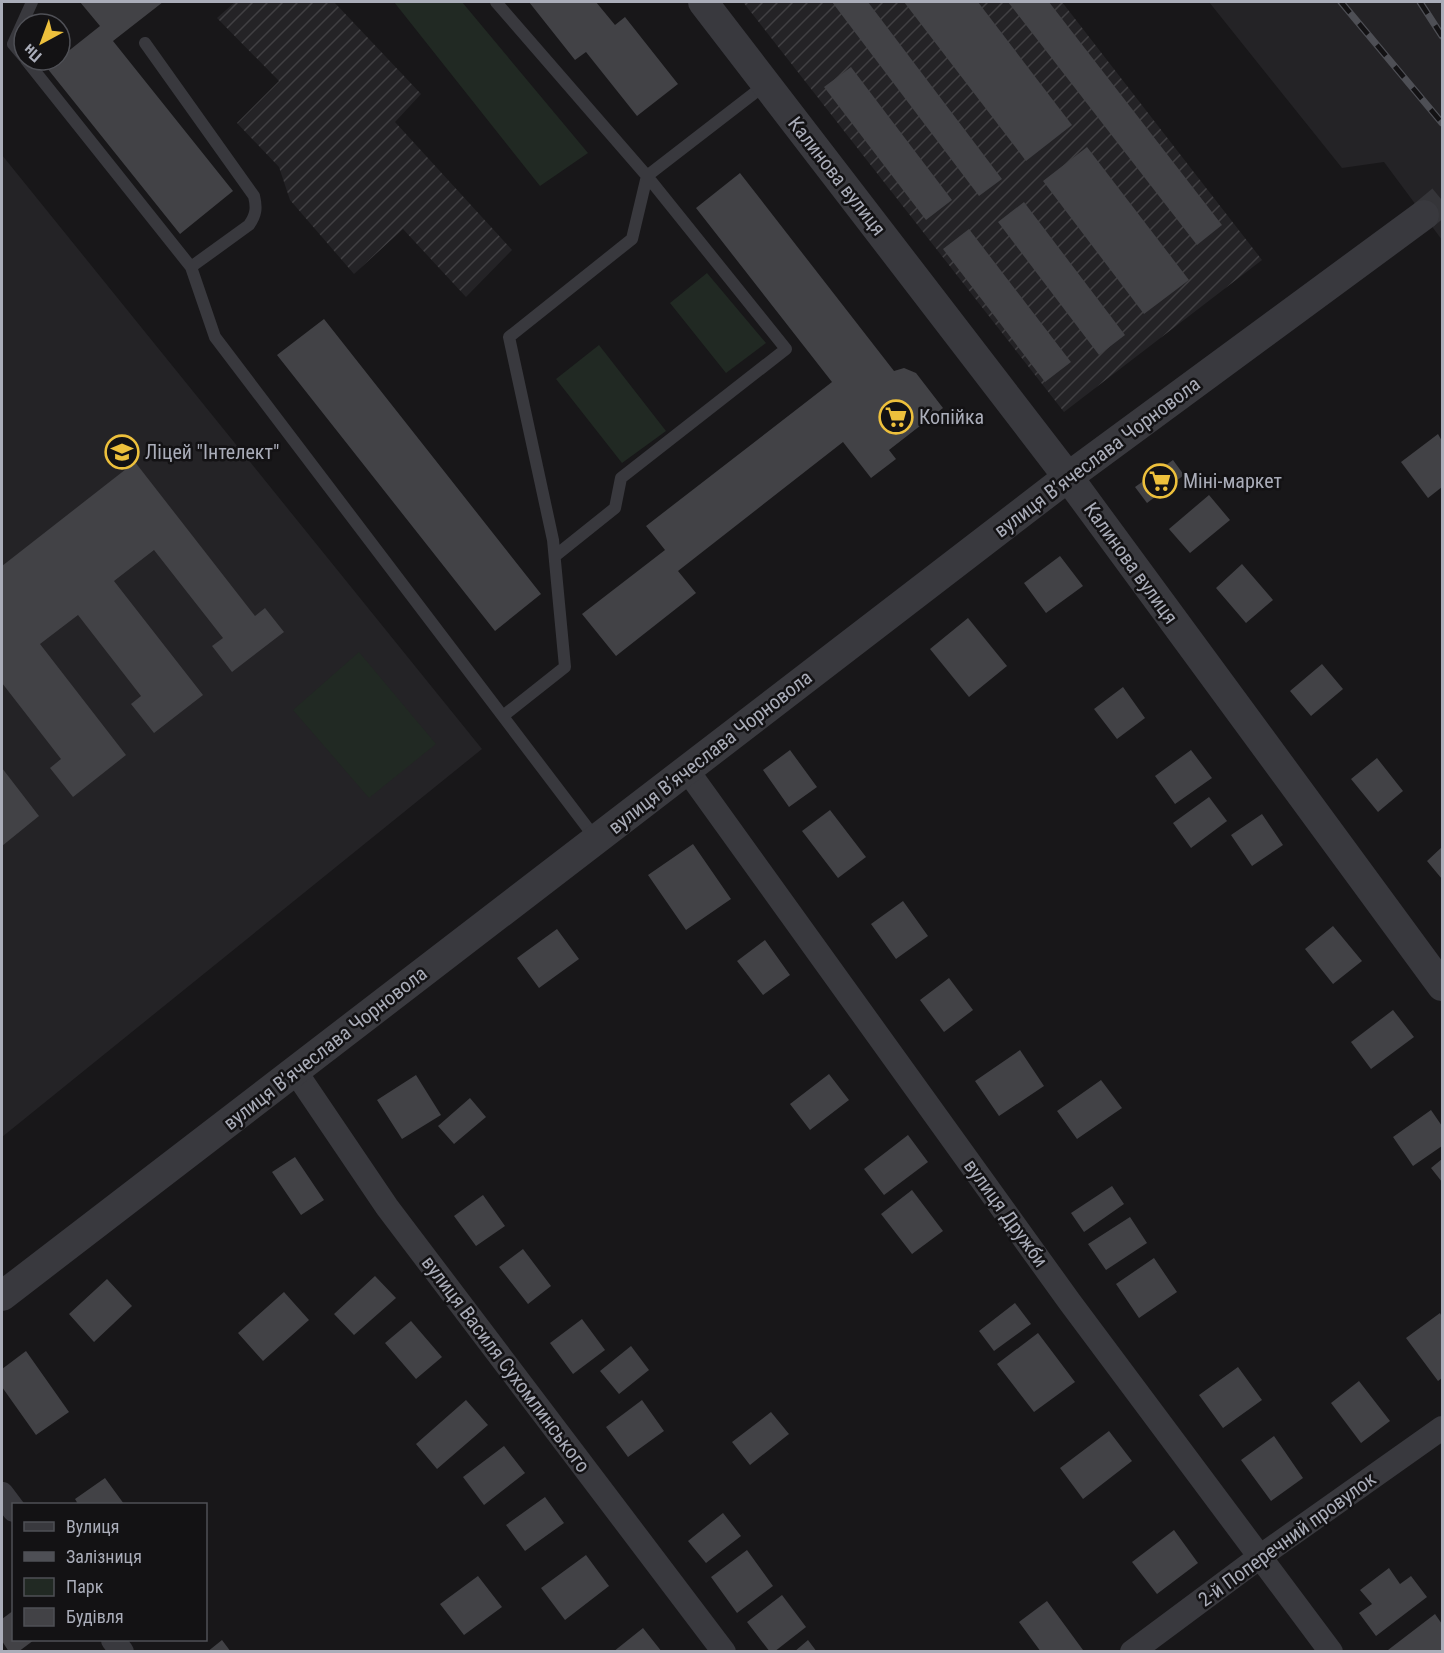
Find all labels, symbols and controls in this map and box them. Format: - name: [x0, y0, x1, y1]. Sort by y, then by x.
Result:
- north arrow: [12, 12, 72, 72]
- text: Пн: [20, 40, 45, 66]
- street label: Калинова вулиця: [783, 112, 891, 240]
- street label: вулиця Вʼячеслава Чорновола: [989, 372, 1205, 542]
- supermarket icon: Копійка: [878, 399, 914, 435]
- place label: Копійка: [919, 405, 984, 429]
- school or university icon: Ліцей "Інтелект": [104, 434, 140, 470]
- place label: Ліцей "Інтелект": [145, 440, 279, 464]
- supermarket icon: Міні-маркет: [1142, 463, 1178, 499]
- place label: Міні-маркет: [1183, 469, 1282, 493]
- street label: Калинова вулиця: [1079, 498, 1183, 628]
- street label: вулиця Вʼячеслава Чорновола: [603, 665, 817, 839]
- street label: вулиця Вʼячеслава Чорновола: [218, 961, 432, 1135]
- street label: вулиця Дружби: [959, 1154, 1053, 1272]
- street label: вулиця Василя Сухомлинського: [417, 1251, 595, 1477]
- street label: 2-й Поперечний провулок: [1194, 1466, 1381, 1611]
- legend: [12, 1503, 207, 1641]
- text: Вулиця: [66, 1516, 120, 1537]
- text: Залізниця: [66, 1546, 142, 1567]
- text: Парк: [66, 1576, 104, 1597]
- text: Будівля: [66, 1606, 124, 1627]

